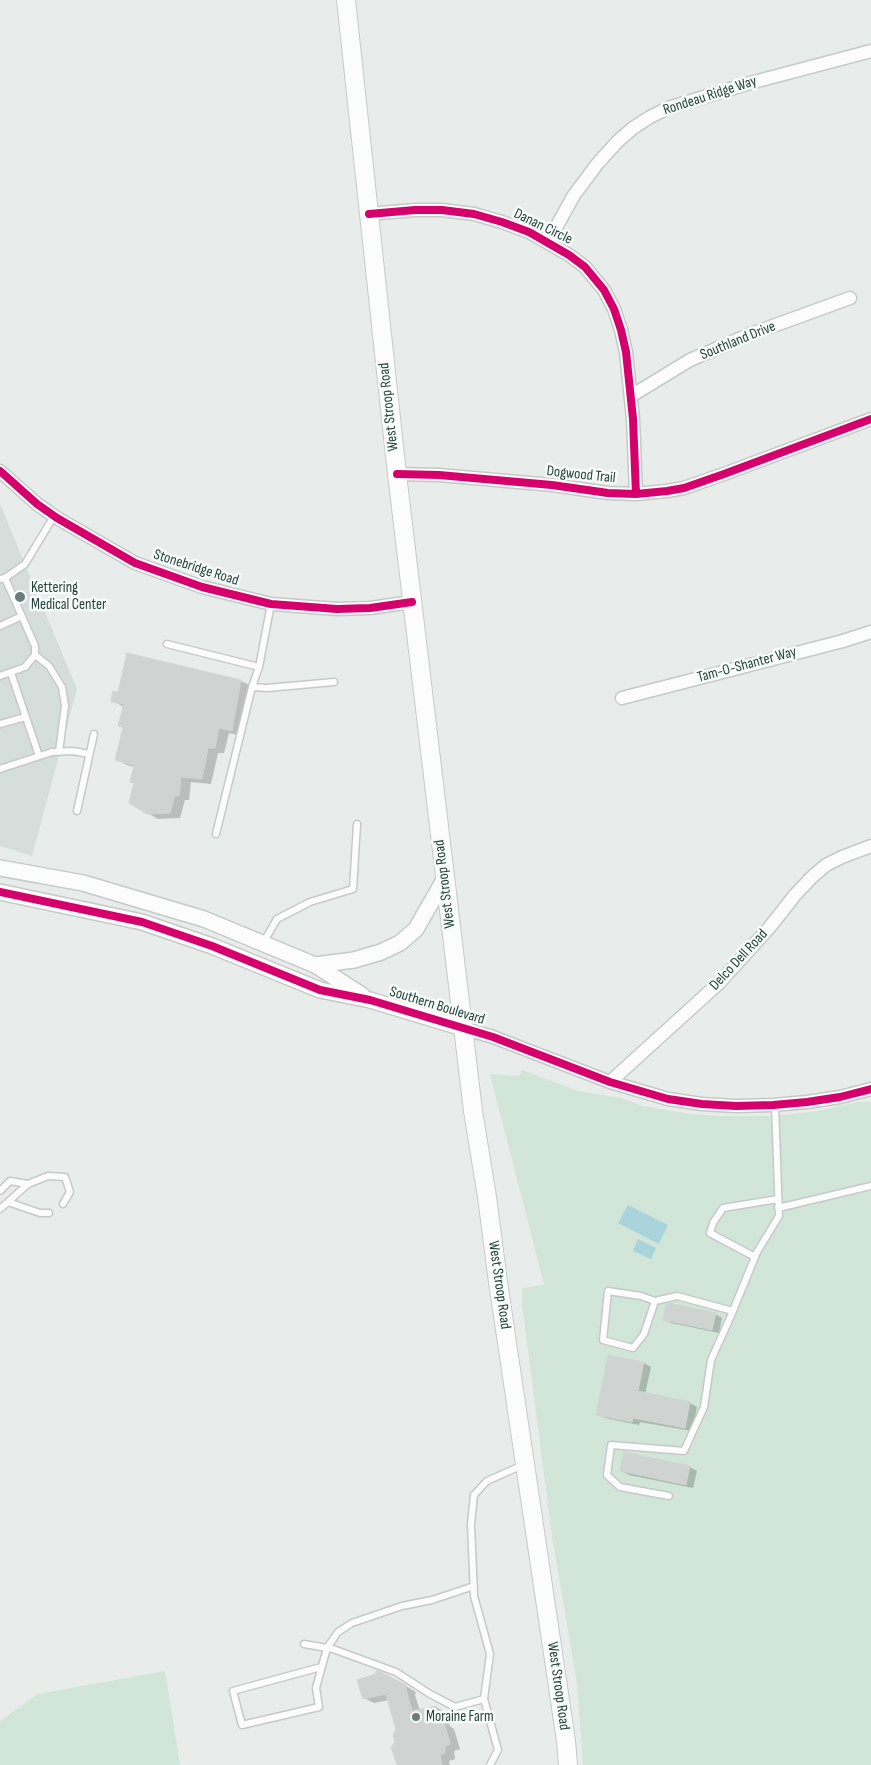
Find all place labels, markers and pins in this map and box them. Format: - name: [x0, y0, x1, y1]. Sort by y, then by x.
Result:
- place label: Kettering Medical Center: [31, 579, 106, 614]
- marker: Kettering Medical Center: [13, 590, 27, 604]
- place label: Moraine Farm: [426, 1708, 494, 1726]
- marker: Moraine Farm: [410, 1711, 422, 1723]

